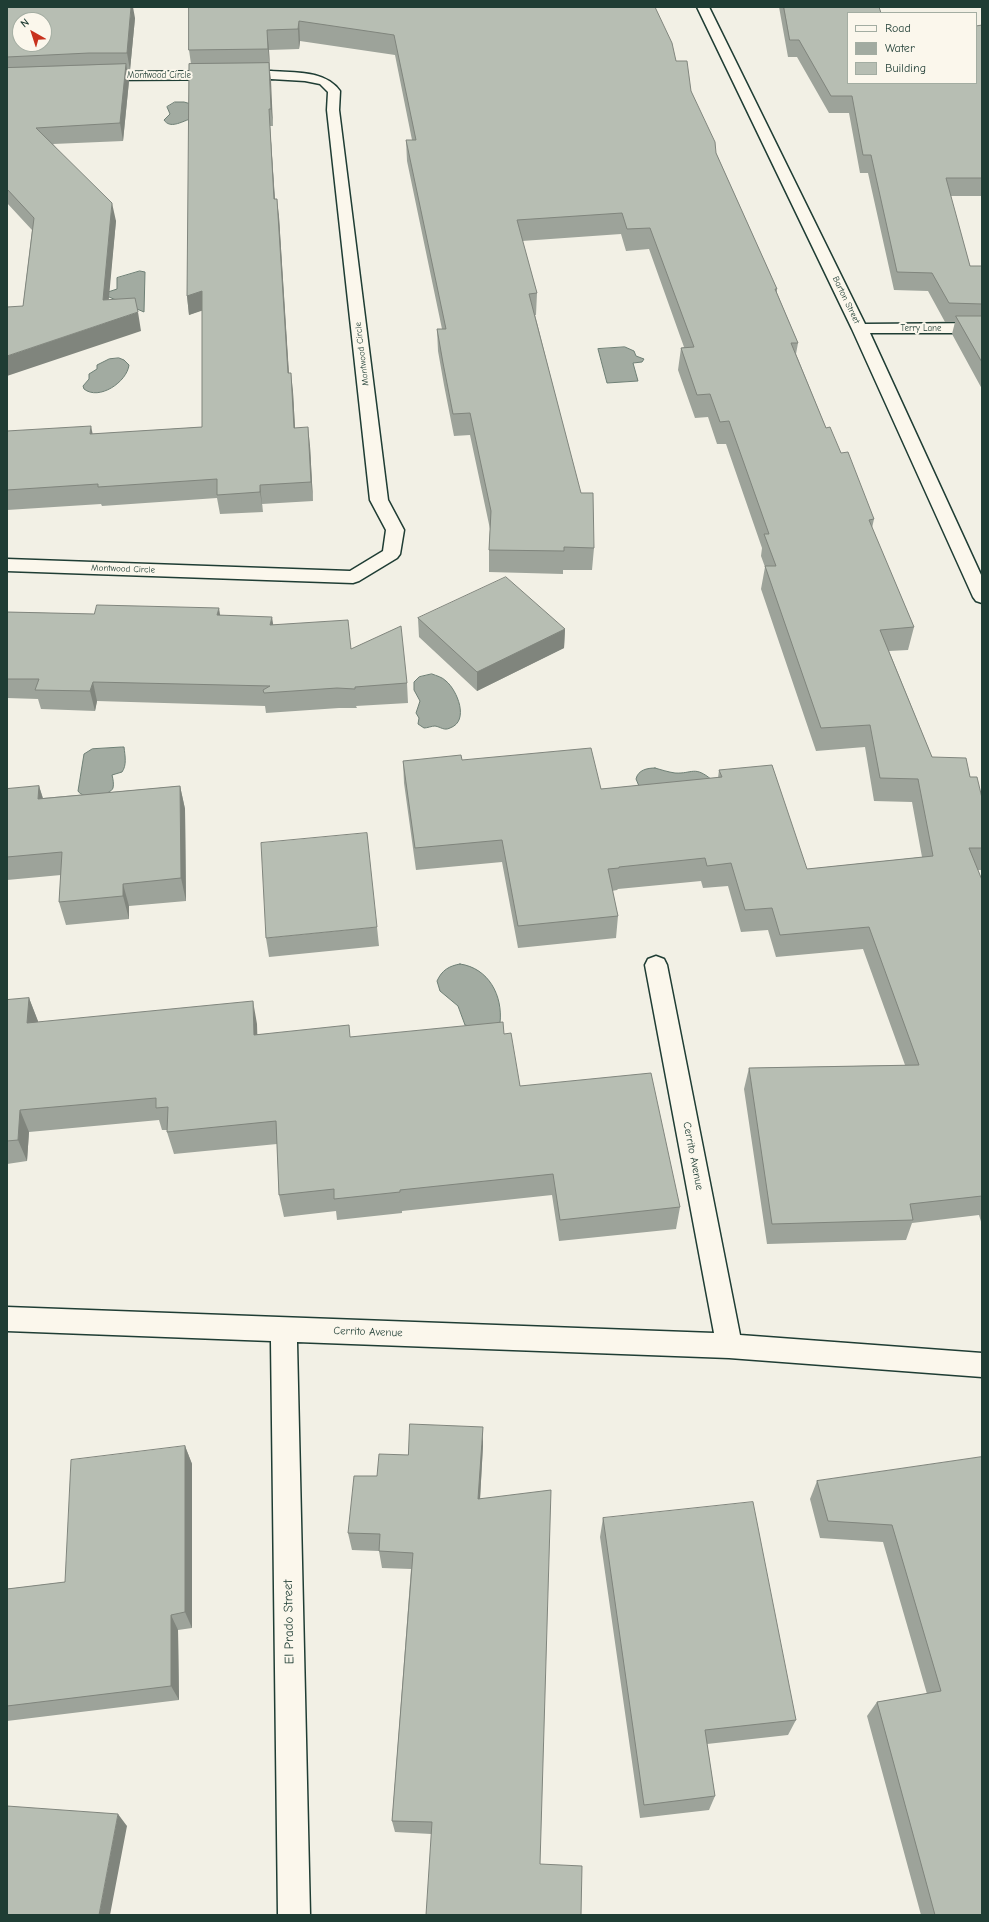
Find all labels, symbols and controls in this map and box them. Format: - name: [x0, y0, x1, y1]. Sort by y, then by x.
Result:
- north arrow: [12, 12, 52, 52]
- legend: [847, 12, 977, 84]
- text: N: [18, 16, 32, 30]
- text: Road: [885, 21, 911, 35]
- text: Water: [885, 41, 915, 55]
- text: Building: [885, 61, 926, 75]
- street label: Montwood Circle: [127, 70, 191, 80]
- street label: Barton Street: [830, 275, 862, 325]
- street label: Montwood Circle: [353, 322, 371, 386]
- street label: Terry Lane: [900, 323, 942, 333]
- street label: Montwood Circle: [91, 562, 155, 576]
- street label: Cerrito Avenue: [680, 1121, 706, 1191]
- street label: Cerrito Avenue: [333, 1324, 403, 1340]
- street label: El Prado Street: [280, 1580, 298, 1664]

